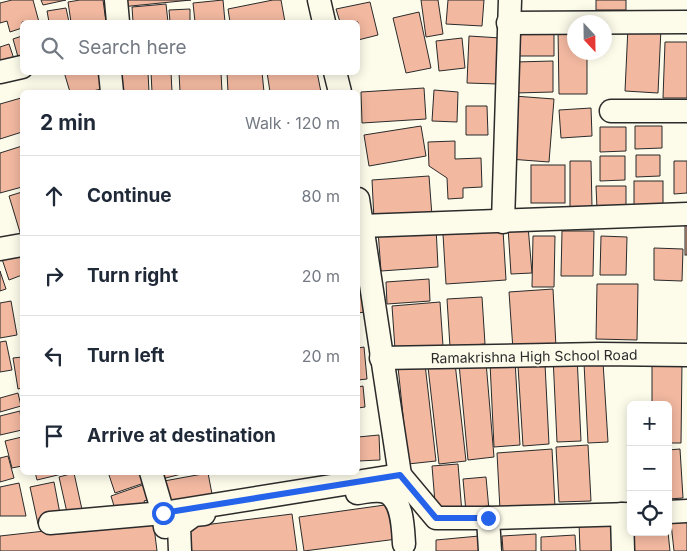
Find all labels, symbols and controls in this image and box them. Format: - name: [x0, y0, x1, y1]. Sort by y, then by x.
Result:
- north arrow: [567, 15, 612, 60]
- search box: [20, 20, 360, 75]
- icon: search: [38, 34, 66, 62]
- text: Search here: [78, 36, 187, 59]
- text: 2 min: [40, 110, 96, 135]
- text: Walk · 120 m: [245, 113, 340, 133]
- icon: ahead: [40, 182, 68, 210]
- text: Continue: [87, 184, 172, 207]
- text: 80 m: [301, 186, 340, 206]
- icon: right: [40, 262, 68, 290]
- text: Turn right: [87, 264, 178, 287]
- text: 20 m: [302, 266, 340, 286]
- icon: left: [40, 342, 68, 370]
- text: Turn left: [87, 344, 165, 367]
- text: 20 m: [302, 346, 340, 366]
- street label: Ramakrishna High School Road: [430, 346, 638, 366]
- map controls: [627, 401, 672, 536]
- button: +: [627, 401, 672, 446]
- icon: arrive: [40, 422, 68, 450]
- text: Arrive at destination: [87, 424, 276, 447]
- button: −: [627, 446, 672, 491]
- button: locate: [627, 491, 672, 536]
- route start: [152, 502, 175, 525]
- route end: [477, 507, 500, 530]

